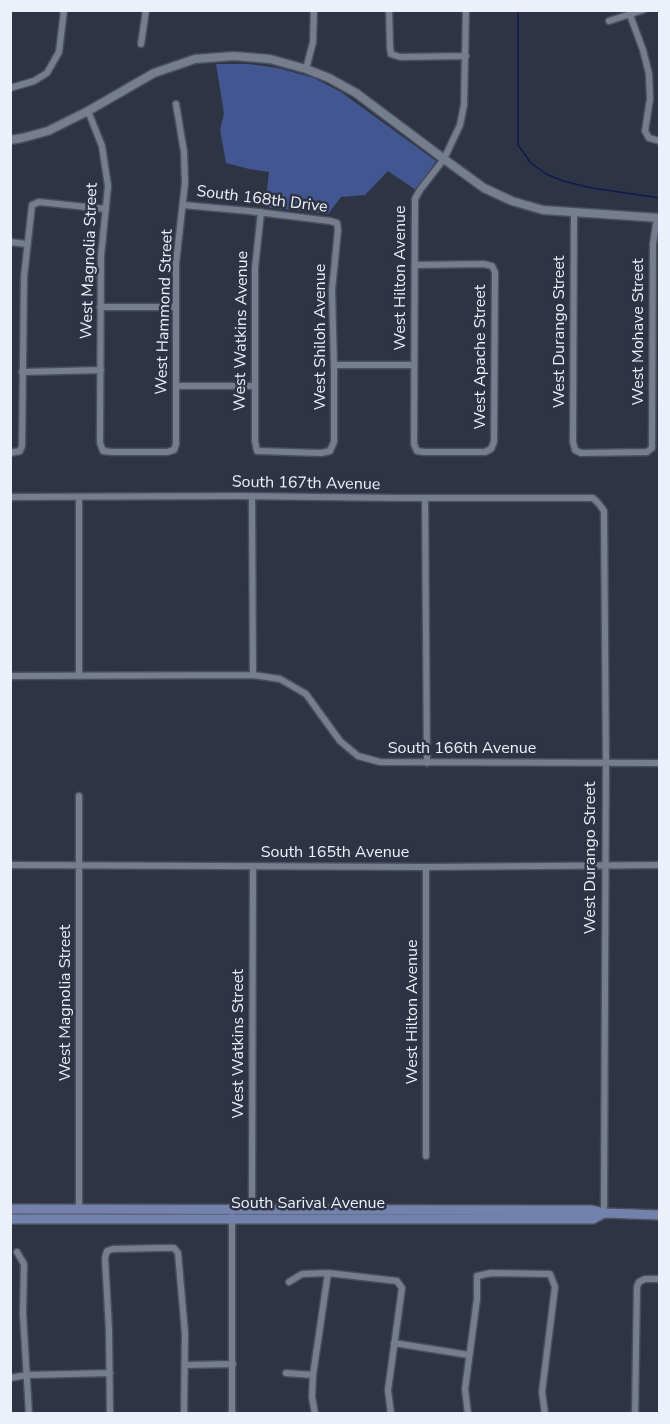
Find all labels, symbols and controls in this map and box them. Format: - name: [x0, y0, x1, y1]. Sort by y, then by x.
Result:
- street label: West Magnolia Street: [78, 182, 102, 340]
- street label: South 168th Drive: [195, 182, 329, 218]
- street label: West Hilton Avenue: [391, 205, 411, 351]
- street label: West Hammond Street: [153, 229, 177, 395]
- street label: West Watkins Avenue: [231, 251, 253, 411]
- street label: West Durango Street: [550, 256, 570, 408]
- street label: West Mohave Street: [629, 259, 649, 405]
- street label: West Shiloh Avenue: [311, 264, 331, 410]
- street label: West Apache Street: [471, 285, 491, 429]
- street label: South 167th Avenue: [232, 473, 380, 495]
- street label: South 166th Avenue: [388, 739, 536, 759]
- street label: West Durango Street: [581, 782, 601, 934]
- street label: South 165th Avenue: [261, 843, 409, 863]
- street label: West Magnolia Street: [56, 925, 76, 1081]
- street label: West Hilton Avenue: [403, 939, 423, 1085]
- street label: West Watkins Street: [229, 969, 249, 1119]
- street label: South Sarival Avenue: [231, 1194, 385, 1214]

